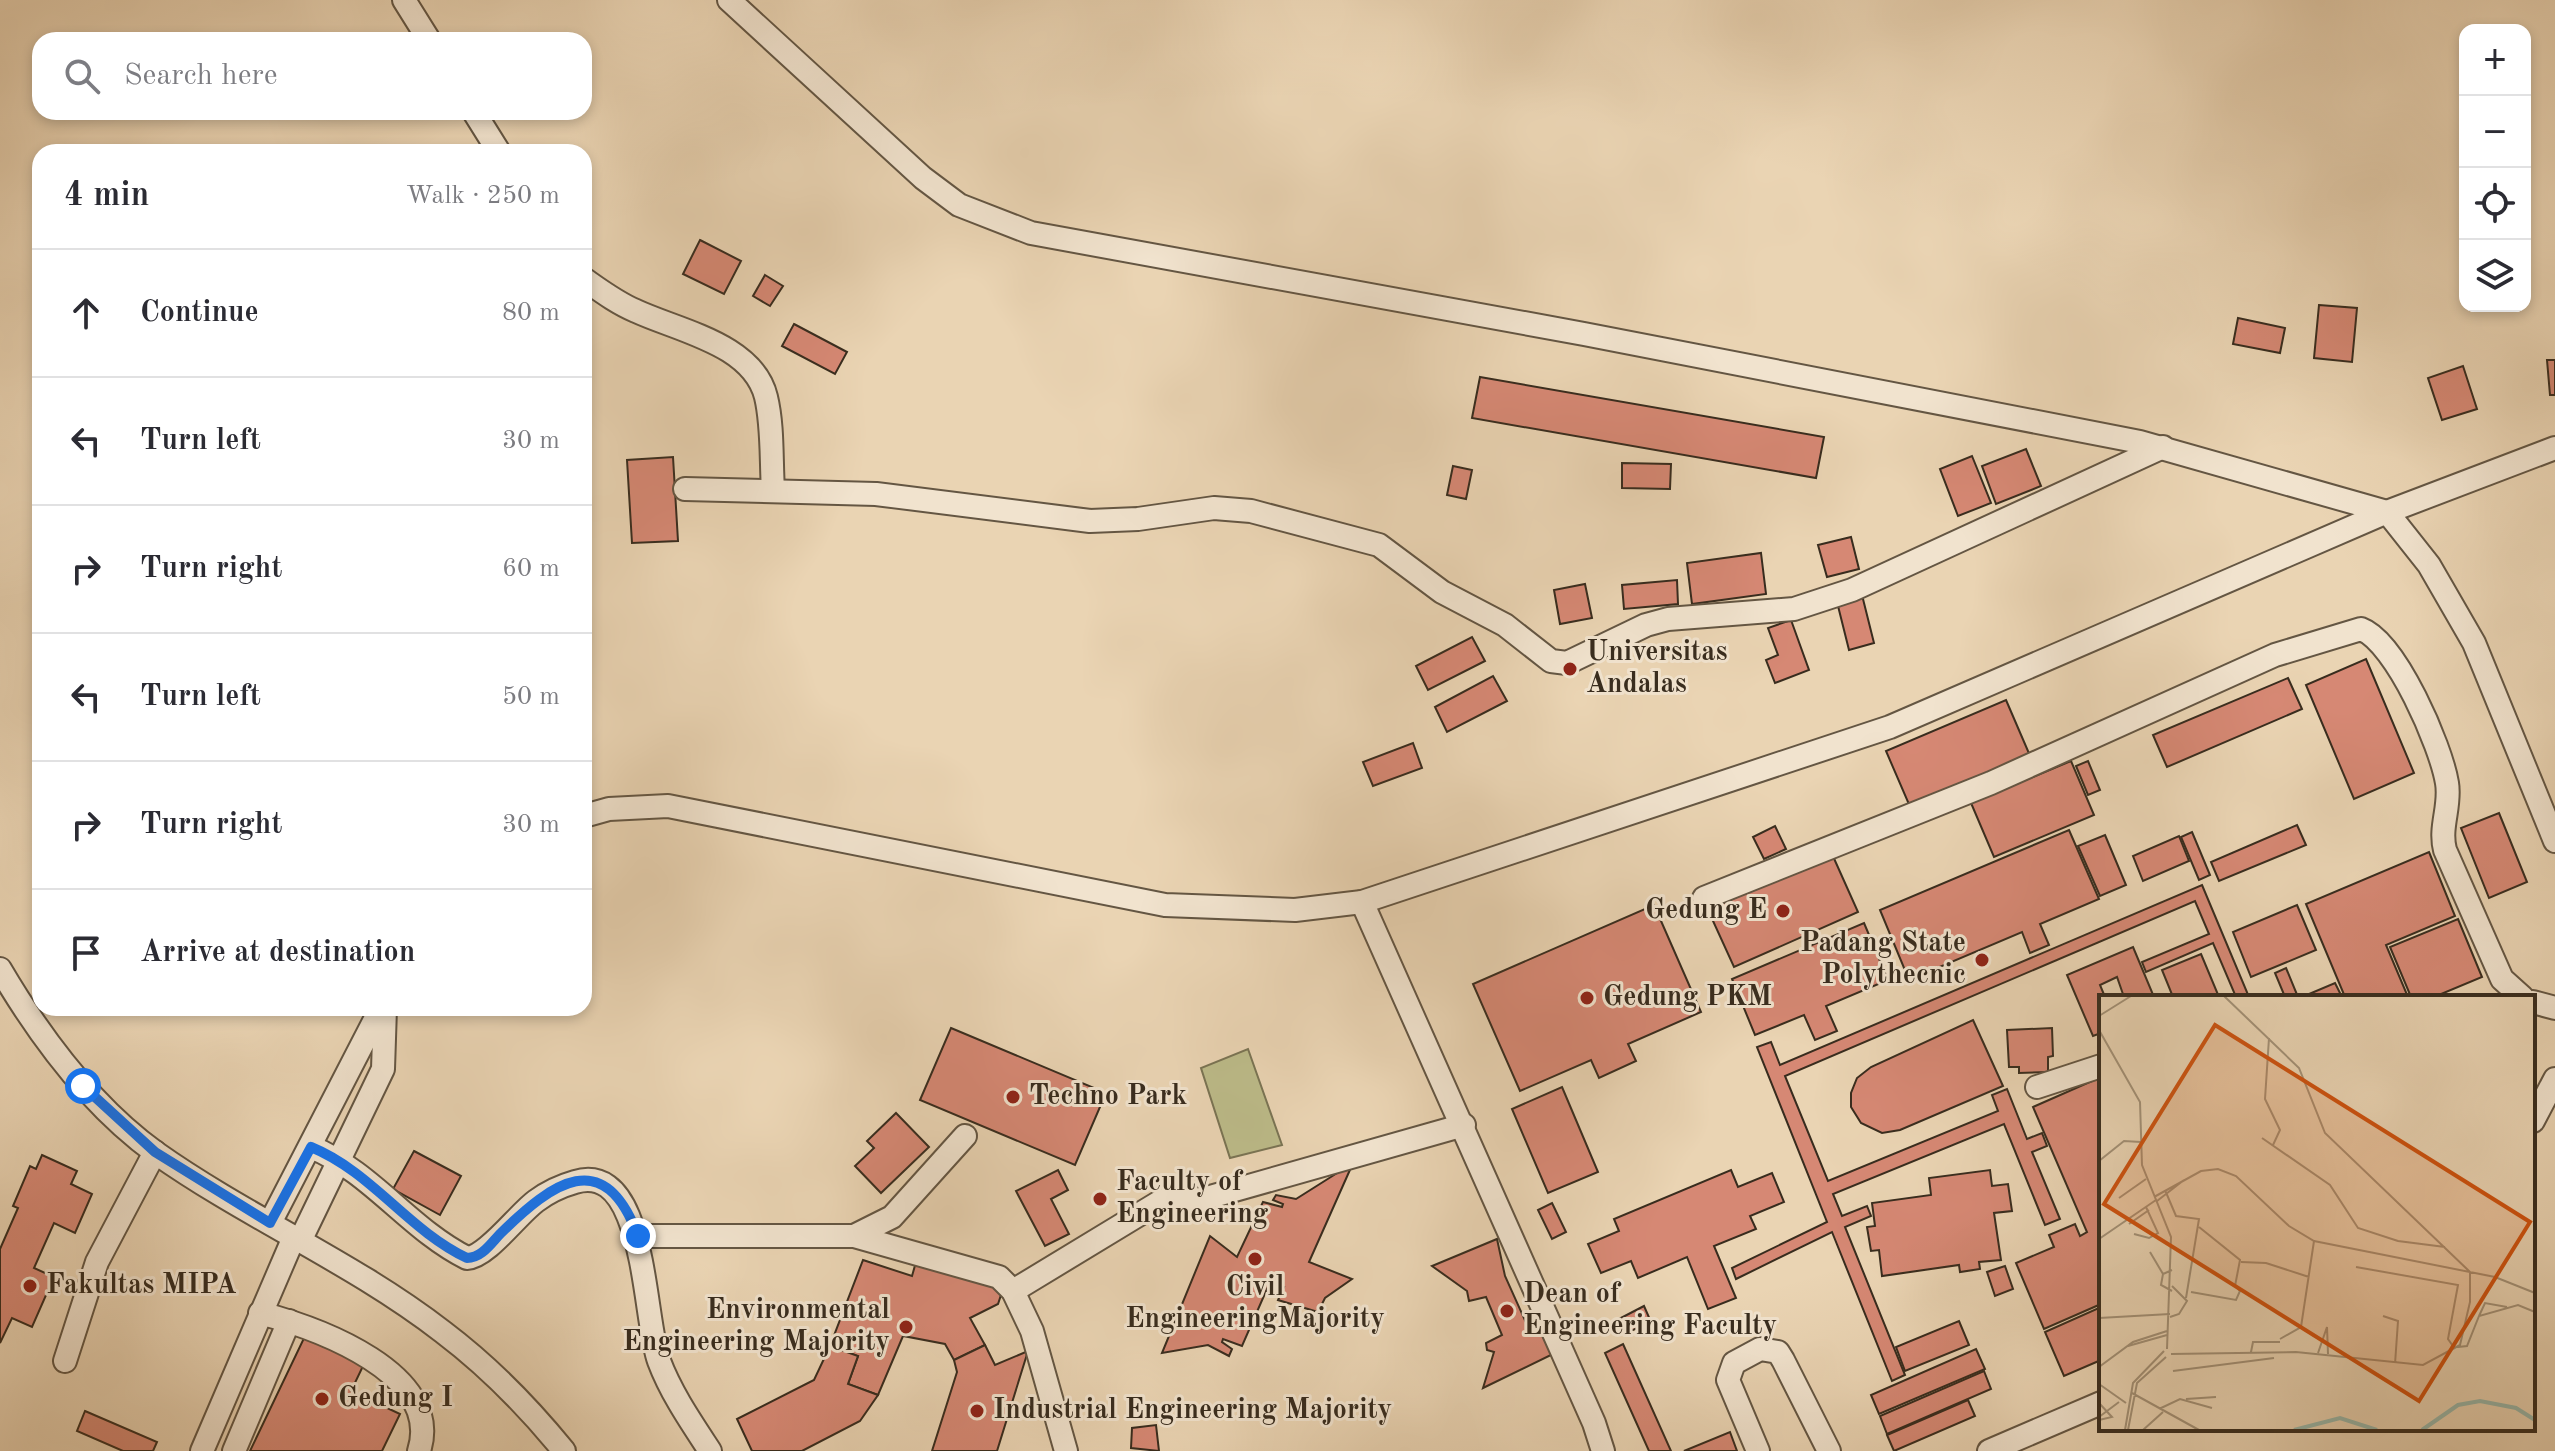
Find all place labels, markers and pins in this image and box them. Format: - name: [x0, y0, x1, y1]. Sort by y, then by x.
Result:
- place label: Universitas Andalas: [1586, 639, 1728, 699]
- marker: Universitas Andalas: [1561, 660, 1579, 678]
- place label: Gedung E: [1645, 897, 1767, 925]
- marker: Gedung E: [1774, 902, 1792, 920]
- place label: Padang State Polythecnic: [1800, 930, 1966, 990]
- marker: Padang State Polythecnic: [1973, 951, 1991, 969]
- place label: Gedung PKM: [1603, 984, 1772, 1012]
- marker: Gedung PKM: [1578, 989, 1596, 1007]
- place label: Techno Park: [1029, 1083, 1188, 1111]
- marker: Techno Park: [1004, 1088, 1022, 1106]
- place label: Faculty of Engineering: [1116, 1169, 1269, 1229]
- marker: Faculty of Engineering: [1091, 1190, 1109, 1208]
- marker: Civil EngineeringMajority: [1246, 1250, 1264, 1268]
- place label: Fakultas MIPA: [46, 1272, 237, 1300]
- place label: Civil EngineeringMajority: [1125, 1274, 1385, 1334]
- marker: Fakultas MIPA: [21, 1277, 39, 1295]
- place label: Dean of Engineering Faculty: [1523, 1281, 1777, 1341]
- place label: Environmental Engineering Majority: [622, 1297, 890, 1357]
- marker: Dean of Engineering Faculty: [1498, 1302, 1516, 1320]
- marker: Environmental Engineering Majority: [897, 1318, 915, 1336]
- place label: Gedung I: [338, 1385, 453, 1413]
- marker: Gedung I: [313, 1390, 331, 1408]
- place label: Industrial Engineering Majority: [993, 1397, 1392, 1425]
- marker: Industrial Engineering Majority: [968, 1402, 986, 1420]

